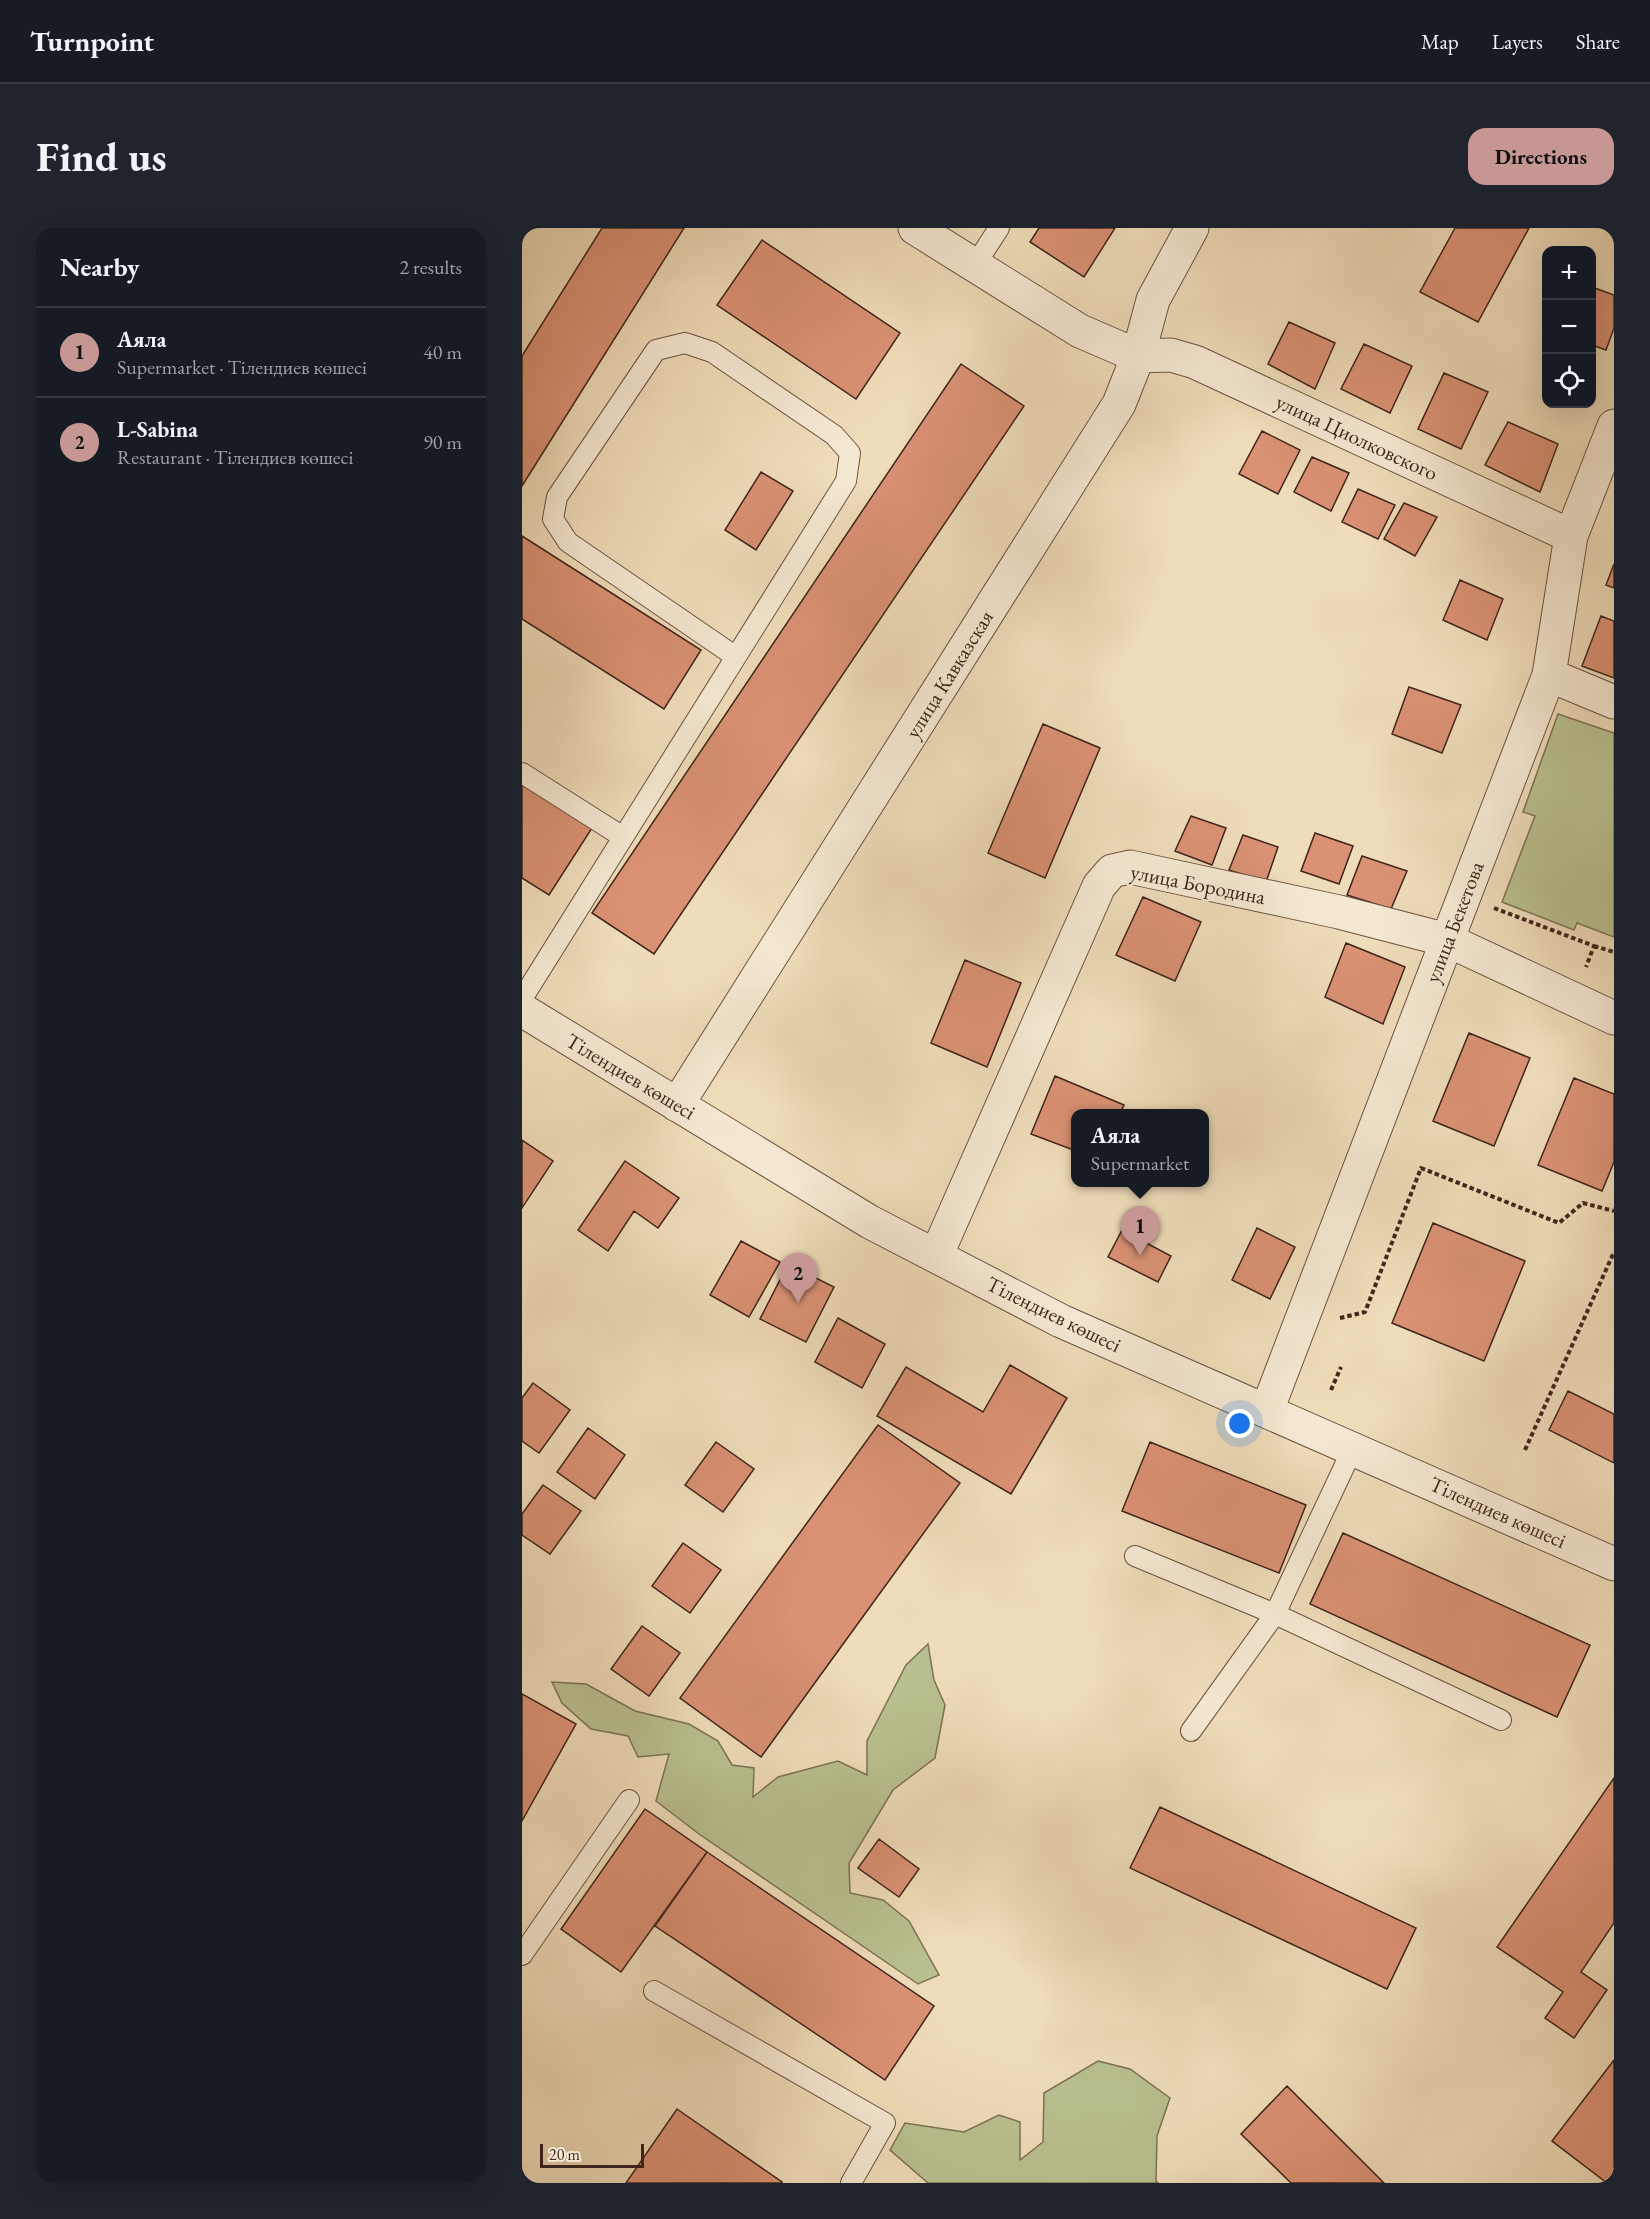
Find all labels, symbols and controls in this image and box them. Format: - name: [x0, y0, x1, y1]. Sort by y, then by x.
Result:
- text: Turnpoint: [30, 23, 154, 59]
- text: Map: [1421, 28, 1459, 55]
- text: Layers: [1492, 28, 1543, 55]
- text: Share: [1576, 28, 1620, 55]
- button: Directions: [1468, 128, 1614, 185]
- text: Find us: [36, 129, 167, 184]
- map controls: [1542, 246, 1596, 408]
- button: +: [1542, 246, 1596, 300]
- text: Nearby: [60, 250, 140, 284]
- text: 2 results: [399, 254, 462, 280]
- button: −: [1542, 300, 1596, 354]
- text: Аяла: [117, 325, 166, 354]
- text: 1: [74, 339, 85, 365]
- text: 40 m: [423, 339, 462, 365]
- text: Supermarket · Тілендиев көшесі: [117, 354, 367, 380]
- button: locate: [1542, 354, 1596, 408]
- street label: улица Циолковского: [1272, 388, 1442, 486]
- text: L-Sabina: [117, 415, 198, 444]
- text: 2: [74, 429, 85, 455]
- text: 90 m: [423, 429, 462, 455]
- text: Restaurant · Тілендиев көшесі: [117, 444, 353, 470]
- street label: улица Кавказская: [899, 605, 999, 743]
- street label: улица Бекетова: [1418, 857, 1490, 987]
- street label: улица Бородина: [1128, 858, 1268, 910]
- street label: Тілендиев көшесі: [561, 1027, 701, 1125]
- popup: [1071, 1109, 1209, 1187]
- text: Аяла: [1091, 1121, 1140, 1150]
- text: Supermarket: [1091, 1150, 1189, 1176]
- pin: 1: [1120, 1206, 1160, 1256]
- pin: 2: [778, 1254, 818, 1303]
- street label: Тілендиев көшесі: [982, 1270, 1126, 1358]
- your location: [1225, 1409, 1254, 1438]
- street label: Тілендиев көшесі: [1426, 1470, 1570, 1554]
- scale bar: [540, 2141, 644, 2168]
- text: 20 m: [549, 2144, 580, 2165]

